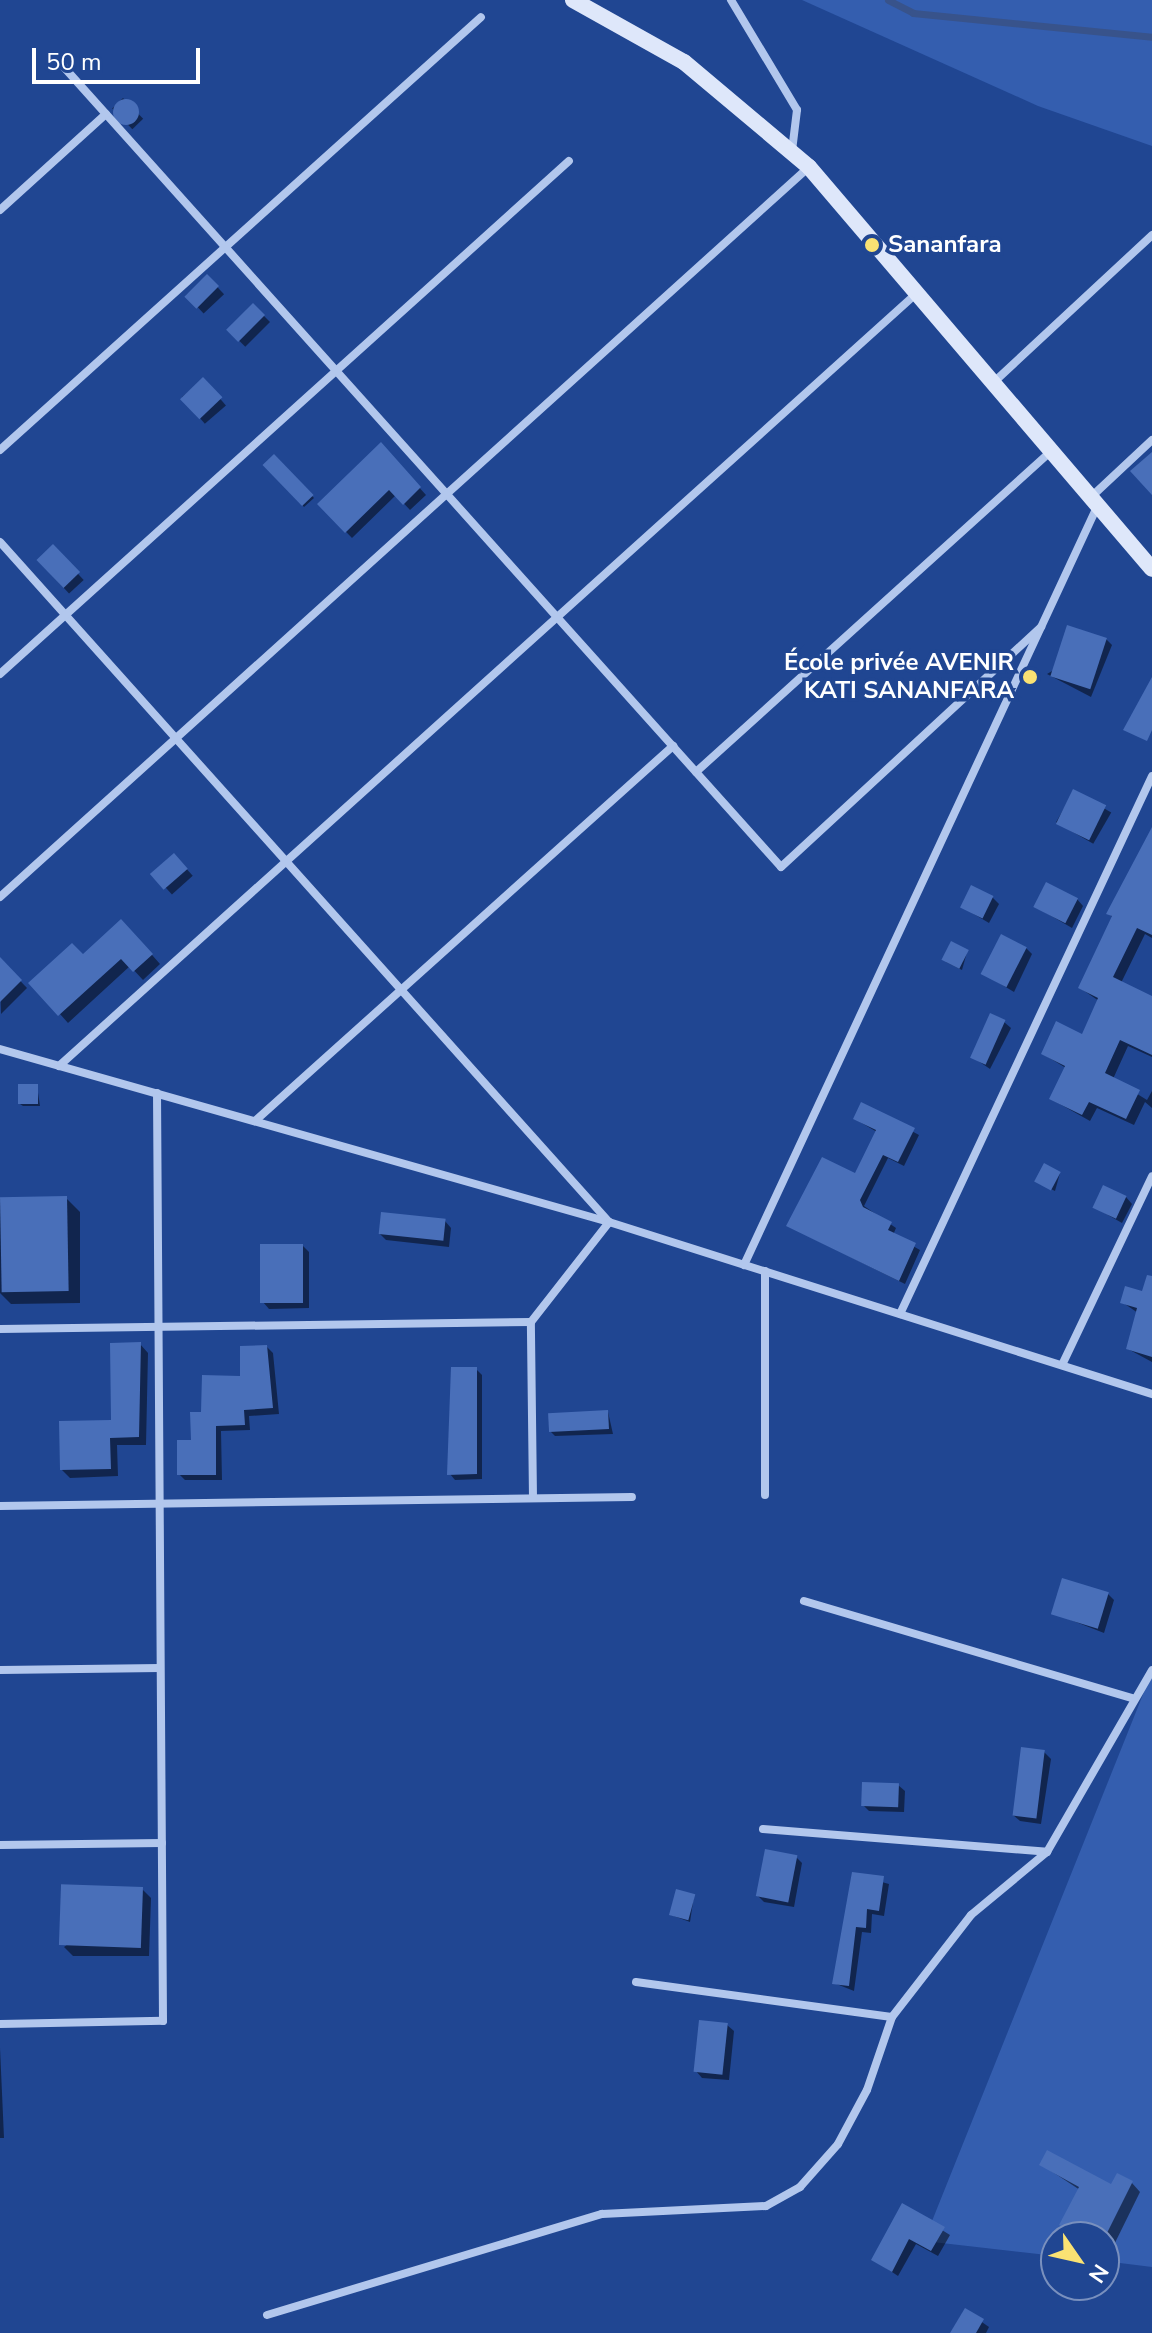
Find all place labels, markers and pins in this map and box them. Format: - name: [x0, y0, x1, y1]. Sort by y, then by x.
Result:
- place label: Sananfara: [888, 231, 1002, 259]
- marker: Sananfara: [863, 236, 881, 254]
- place label: École privée AVENIR KATI SANANFARA: [784, 649, 1014, 705]
- marker: École privée AVENIR KATI SANANFARA: [1021, 668, 1039, 686]

